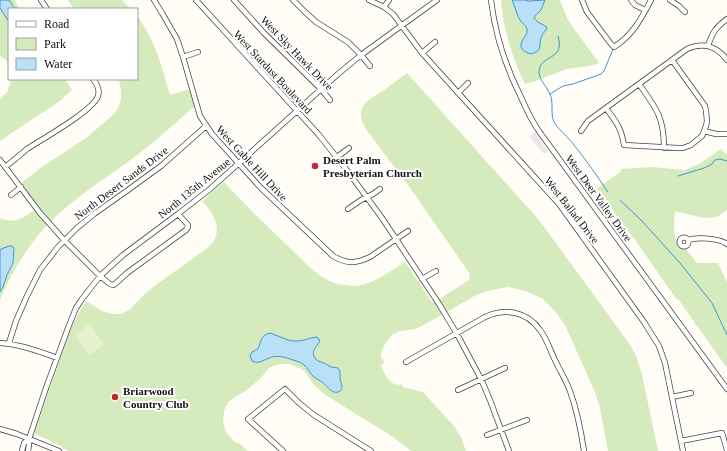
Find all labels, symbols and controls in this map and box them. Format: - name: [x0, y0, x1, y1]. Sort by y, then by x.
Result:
- legend: [8, 8, 138, 80]
- street label: West Sky Hawk Drive: [259, 13, 336, 93]
- text: Road: [44, 17, 69, 31]
- street label: West Stardust Boulevard: [231, 28, 315, 116]
- text: Park: [44, 37, 66, 51]
- text: Water: [44, 57, 72, 71]
- street label: West Gable Hill Drive: [214, 123, 290, 203]
- street label: North Desert Sands Drive: [72, 144, 170, 222]
- street label: West Deer Valley Drive: [563, 152, 635, 244]
- place label: Desert Palm Presbyterian Church: [323, 154, 422, 179]
- street label: North 135th Avenue: [156, 155, 232, 221]
- marker: Desert Palm Presbyterian Church: [310, 161, 320, 171]
- street label: West Ballad Drive: [542, 174, 602, 246]
- place label: Briarwood Country Club: [123, 385, 189, 410]
- marker: Briarwood Country Club: [110, 392, 120, 402]

